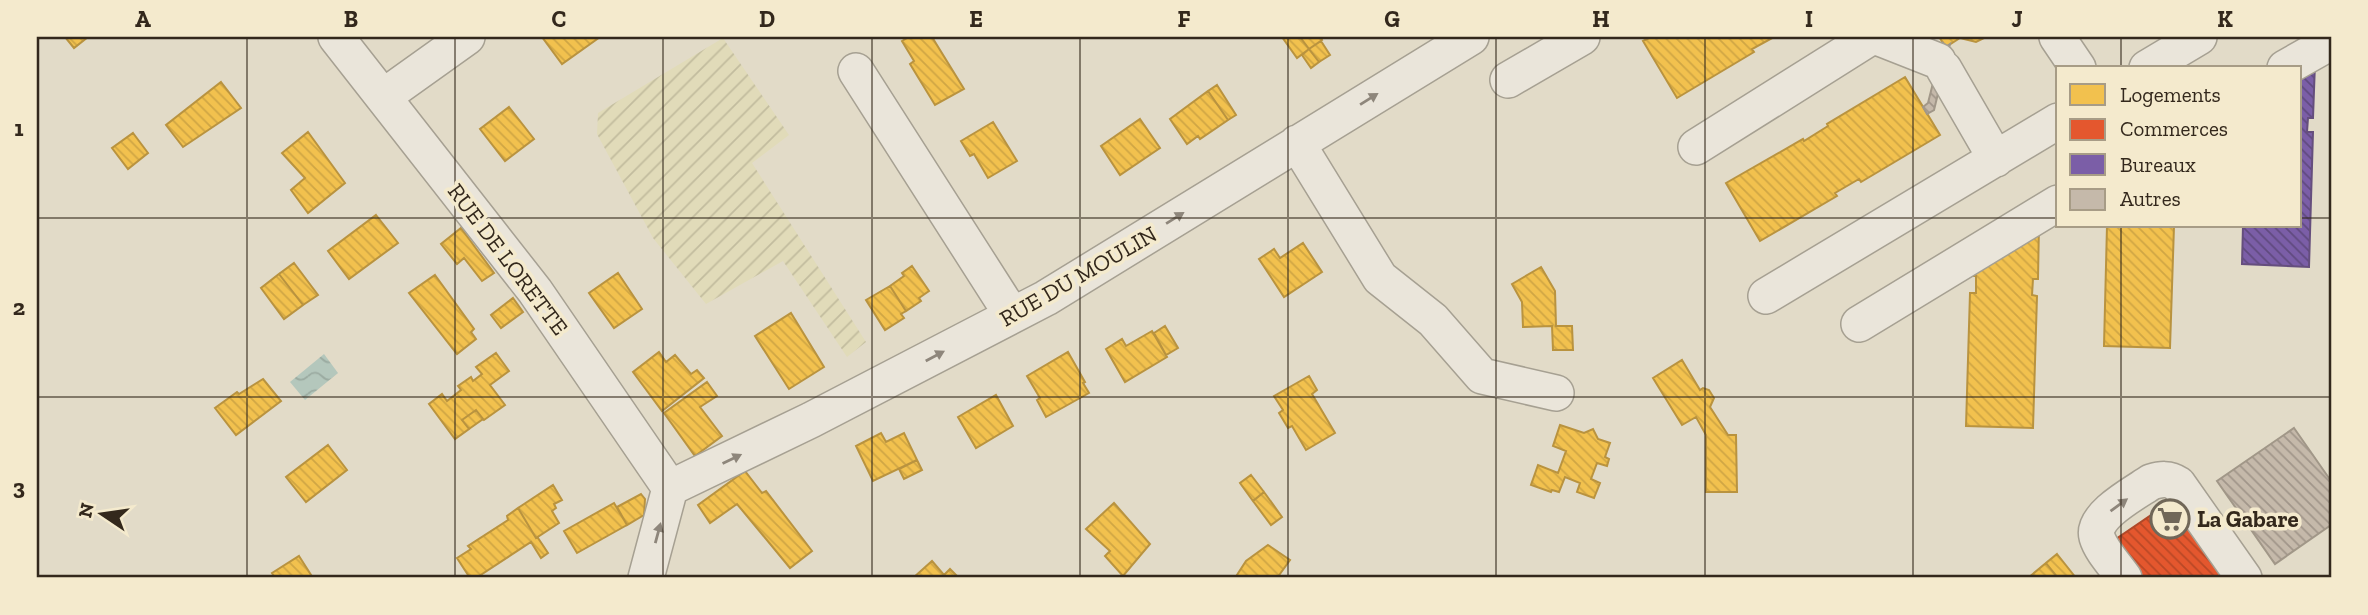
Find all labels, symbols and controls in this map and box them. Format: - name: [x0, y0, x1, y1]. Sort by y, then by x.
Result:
- text: A: [135, 5, 151, 33]
- text: B: [344, 5, 358, 33]
- text: C: [552, 5, 566, 33]
- text: D: [759, 5, 775, 33]
- text: E: [969, 5, 983, 33]
- text: F: [1177, 5, 1191, 33]
- text: G: [1384, 5, 1400, 33]
- text: H: [1592, 5, 1610, 33]
- text: I: [1805, 5, 1813, 33]
- text: J: [2011, 5, 2023, 33]
- text: K: [2217, 5, 2233, 33]
- legend: [2056, 66, 2302, 228]
- text: Logements: [2120, 82, 2221, 107]
- one-way arrow: [1359, 93, 1378, 106]
- text: 1: [14, 114, 24, 142]
- text: Commerces: [2120, 116, 2228, 141]
- text: Bureaux: [2120, 152, 2196, 177]
- street label: RUE DE LORETTE: [442, 178, 574, 340]
- text: Autres: [2120, 186, 2181, 211]
- one-way arrow: [1165, 212, 1184, 225]
- street label: RUE DU MOULIN: [994, 220, 1162, 332]
- text: 2: [13, 293, 25, 321]
- one-way arrow: [925, 350, 945, 361]
- one-way arrow: [722, 453, 742, 465]
- text: 3: [13, 473, 25, 501]
- north arrow: [66, 478, 136, 548]
- one-way arrow: [2110, 498, 2128, 512]
- supermarket icon: La Gabare: [2149, 498, 2191, 540]
- text: N: [73, 501, 99, 520]
- place label: La Gabare: [2197, 505, 2299, 533]
- one-way arrow: [653, 522, 664, 544]

